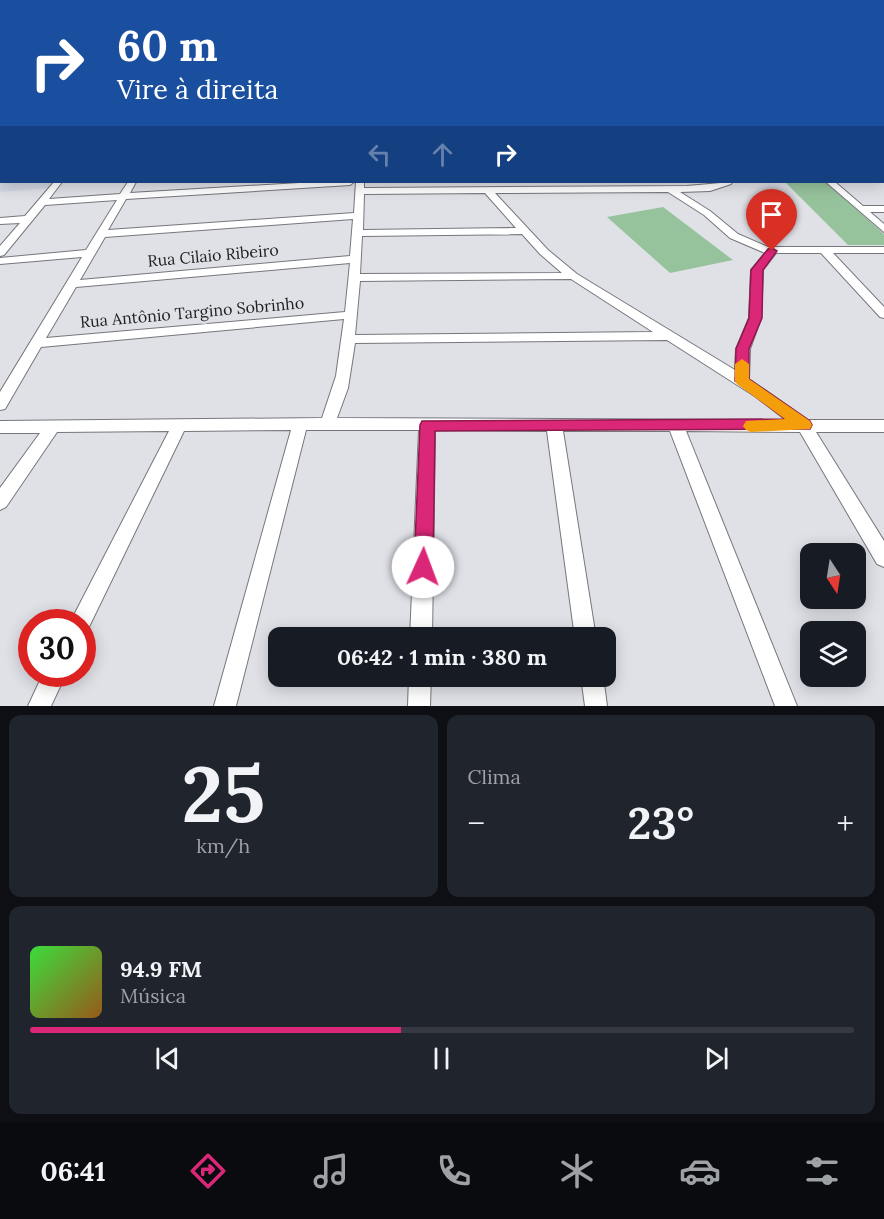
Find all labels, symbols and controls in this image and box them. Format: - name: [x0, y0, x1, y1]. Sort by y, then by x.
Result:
- text: 60 m: [117, 19, 218, 73]
- icon: right: [18, 24, 96, 102]
- text: Vire à direita: [117, 72, 278, 106]
- icon: left: [363, 138, 396, 171]
- icon: ahead: [426, 138, 459, 171]
- icon: right: [489, 138, 522, 171]
- pin: [746, 189, 797, 251]
- icon: arrive: [755, 198, 788, 231]
- street label: Rua Cilaio Ribeiro: [147, 239, 279, 271]
- street label: Rua Antônio Targino Sobrinho: [79, 292, 305, 332]
- position arrow: [391, 535, 455, 599]
- north arrow: [800, 543, 866, 609]
- map controls: [800, 543, 866, 687]
- speed limit sign: 30: [18, 609, 96, 687]
- button: layers: [800, 621, 866, 687]
- text: 06:42 · 1 min · 380 m: [337, 643, 547, 671]
- text: 25: [181, 744, 265, 843]
- text: Clima: [468, 764, 521, 789]
- text: 23°: [628, 794, 694, 851]
- text: −: [468, 802, 485, 844]
- text: +: [836, 802, 854, 844]
- text: km/h: [196, 833, 250, 858]
- text: 94.9 FM: [120, 955, 202, 983]
- text: Música: [120, 983, 186, 1008]
- icon: previous: [151, 1042, 184, 1075]
- icon: pause: [425, 1042, 458, 1075]
- icon: next: [700, 1042, 733, 1075]
- icon: directions: [187, 1150, 229, 1192]
- icon: music: [310, 1150, 352, 1192]
- icon: phone: [433, 1150, 475, 1192]
- icon: climate: [556, 1150, 598, 1192]
- icon: car: [679, 1150, 721, 1192]
- icon: filters: [801, 1150, 843, 1192]
- text: 06:41: [40, 1154, 106, 1188]

